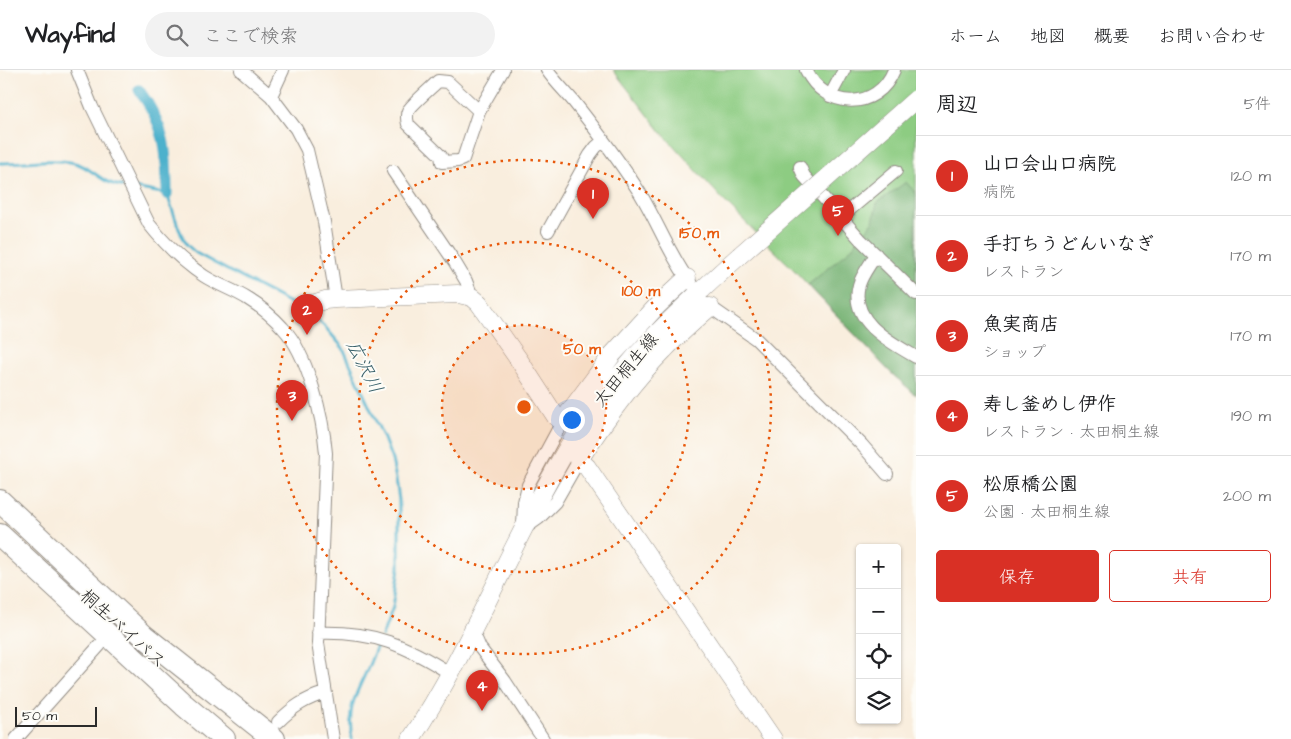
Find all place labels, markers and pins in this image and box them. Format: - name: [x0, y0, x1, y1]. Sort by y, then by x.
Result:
- pin: 1: [577, 178, 609, 219]
- pin: 5: [822, 195, 854, 236]
- pin: 2: [291, 294, 323, 335]
- pin: 3: [276, 380, 308, 421]
- centre of rings: [515, 398, 533, 416]
- pin: 4: [466, 670, 498, 711]

